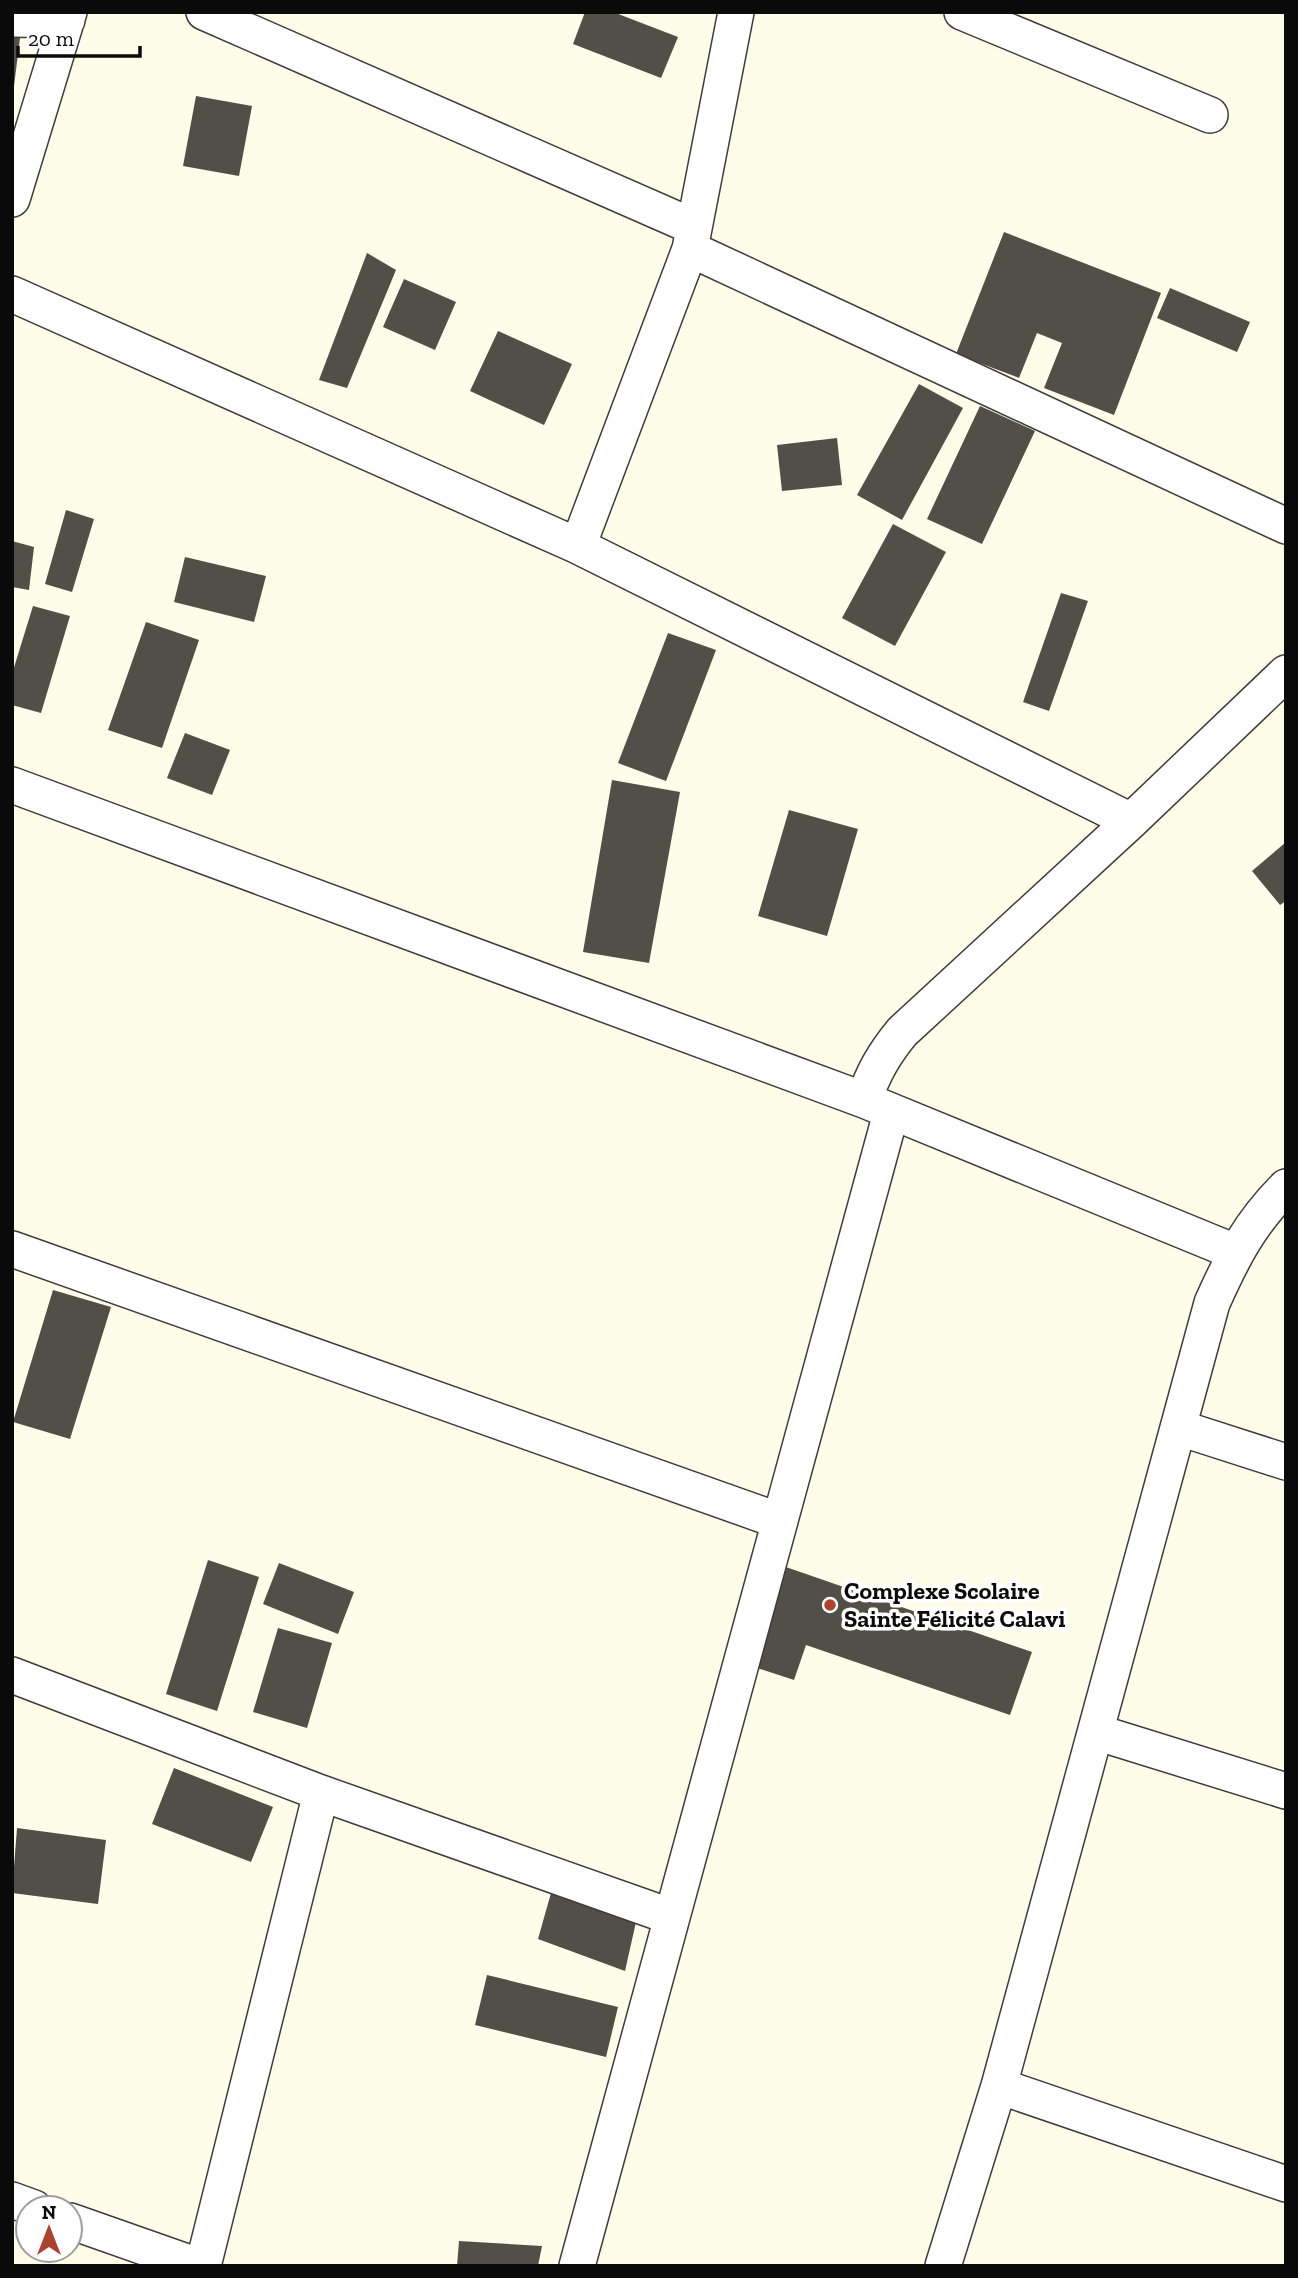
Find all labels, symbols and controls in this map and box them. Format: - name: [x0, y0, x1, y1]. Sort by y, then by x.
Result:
- scale bar: [18, 14, 140, 58]
- text: 20 m: [28, 26, 74, 51]
- place label: Complexe Scolaire Sainte Félicité Calavi: [844, 1576, 1065, 1633]
- marker: Complexe Scolaire Sainte Félicité Calavi: [822, 1597, 838, 1613]
- north arrow: [14, 2194, 84, 2264]
- text: N: [42, 2201, 56, 2224]

